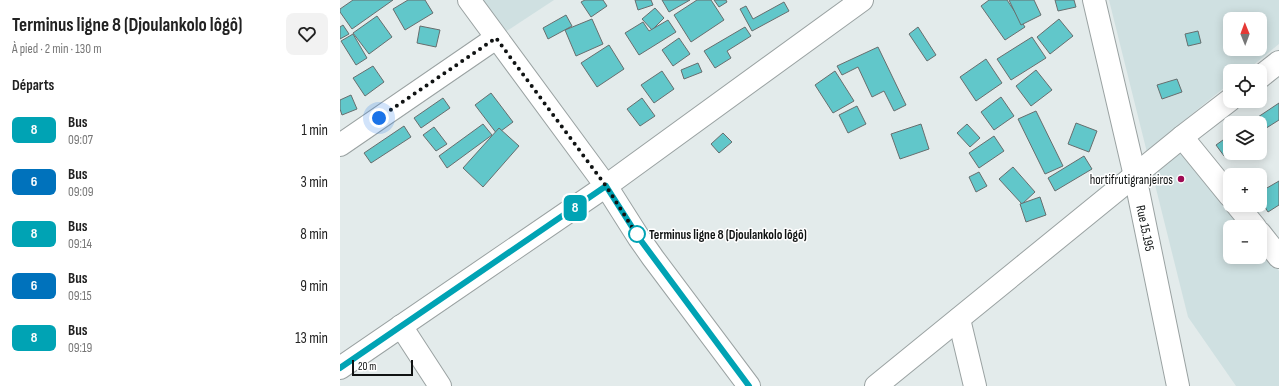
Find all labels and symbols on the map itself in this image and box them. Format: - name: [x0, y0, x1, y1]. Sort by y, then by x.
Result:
- north arrow: [1223, 12, 1267, 56]
- your location: [369, 108, 389, 128]
- place label: hortifrutigranjeiros: [1090, 172, 1173, 188]
- marker: hortifrutigranjeiros: [1176, 174, 1186, 184]
- line badge: 8: [562, 195, 588, 221]
- street label: Rue 15.195: [1132, 204, 1158, 253]
- marker: Terminus ligne 8 (Djoulankolo lôgô): [628, 225, 646, 243]
- place label: Terminus ligne 8 (Djoulankolo lôgô): [649, 227, 807, 243]
- scale bar: [352, 358, 413, 377]

